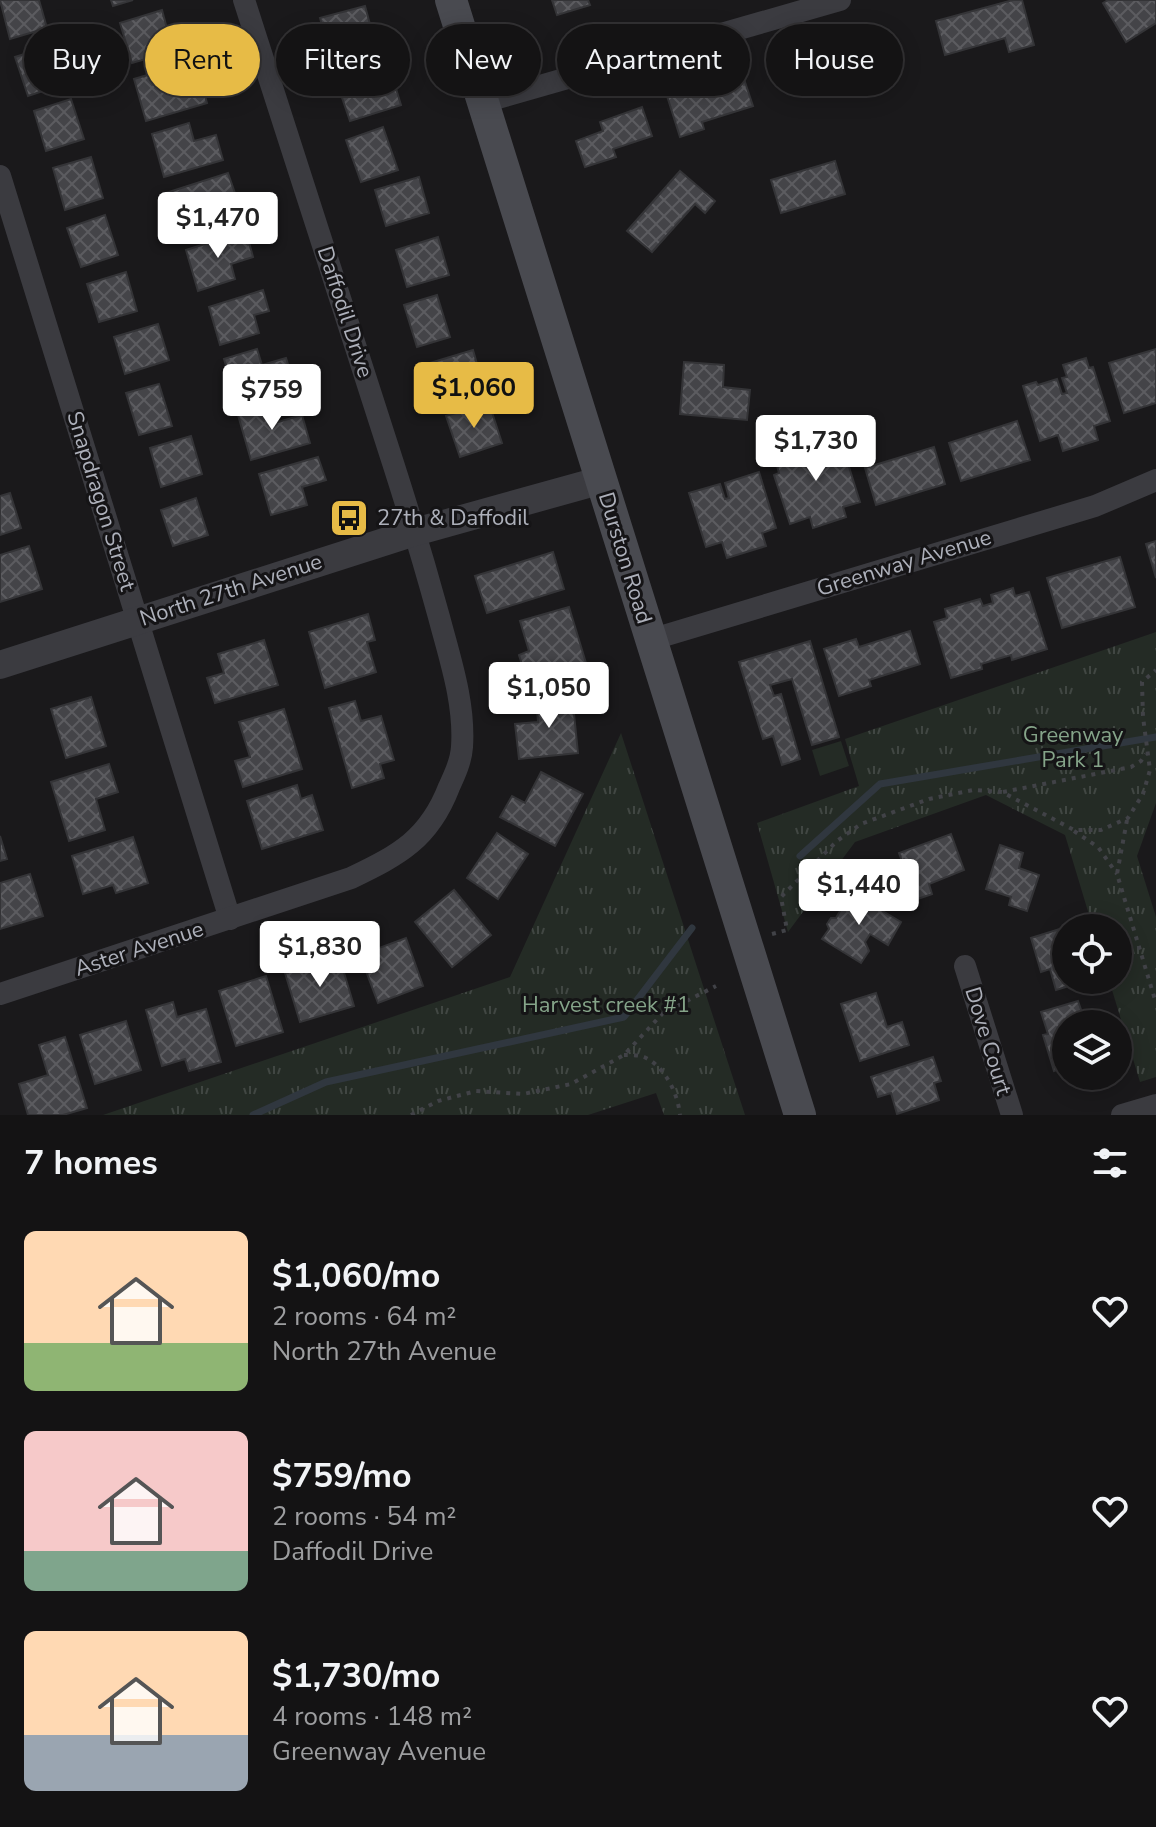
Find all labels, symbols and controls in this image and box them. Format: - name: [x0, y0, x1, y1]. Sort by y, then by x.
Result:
- chip: Buy: [24, 24, 129, 96]
- chip: Rent: [145, 24, 260, 96]
- chip: Filters: [276, 24, 410, 96]
- chip: New: [426, 24, 541, 96]
- chip: Apartment: [557, 24, 750, 96]
- chip: House: [766, 24, 903, 96]
- pin: $1,470: [153, 192, 283, 260]
- text: $1,470: [176, 200, 260, 235]
- street label: Daffodil Drive: [310, 242, 380, 382]
- pin: $1,060: [409, 362, 539, 430]
- pin: $759: [225, 364, 319, 432]
- text: $1,060: [432, 370, 516, 405]
- text: $759: [241, 372, 303, 407]
- street label: Snapdragon Street: [59, 408, 143, 595]
- pin: $1,730: [751, 415, 881, 483]
- text: $1,730: [774, 423, 858, 458]
- street label: Durston Road: [591, 489, 659, 627]
- bus stop icon: 27th & Daffodil: [328, 497, 370, 539]
- place label: 27th & Daffodil: [377, 503, 529, 533]
- street label: Greenway Avenue: [813, 522, 995, 604]
- street label: North 27th Avenue: [136, 546, 326, 634]
- pin: $1,050: [484, 662, 614, 730]
- text: $1,050: [507, 670, 591, 705]
- park label: Greenway Park 1: [1023, 720, 1124, 775]
- pin: $1,440: [794, 859, 924, 927]
- text: $1,440: [817, 867, 901, 902]
- street label: Aster Avenue: [71, 914, 207, 984]
- map controls: [1052, 914, 1132, 1090]
- button: locate: [1052, 914, 1132, 994]
- pin: $1,830: [255, 921, 385, 989]
- text: $1,830: [278, 929, 362, 964]
- street label: Dove Court: [957, 983, 1019, 1099]
- park label: Harvest creek #1: [522, 990, 690, 1020]
- button: layers: [1052, 1010, 1132, 1090]
- text: 7 homes: [24, 1140, 158, 1186]
- icon: filters: [1088, 1141, 1132, 1185]
- text: $1,060/mo: [272, 1253, 440, 1299]
- icon: home: [88, 1263, 184, 1359]
- icon: heart: [1088, 1289, 1132, 1333]
- text: 2 rooms · 64 m²: [272, 1299, 456, 1334]
- text: North 27th Avenue: [272, 1334, 496, 1369]
- text: $759/mo: [272, 1453, 412, 1499]
- icon: home: [88, 1463, 184, 1559]
- icon: heart: [1088, 1489, 1132, 1533]
- text: 2 rooms · 54 m²: [272, 1499, 456, 1534]
- text: Daffodil Drive: [272, 1534, 433, 1569]
- text: $1,730/mo: [272, 1653, 440, 1699]
- icon: home: [88, 1663, 184, 1759]
- icon: heart: [1088, 1689, 1132, 1733]
- text: 4 rooms · 148 m²: [272, 1699, 472, 1734]
- text: Greenway Avenue: [272, 1734, 486, 1769]

